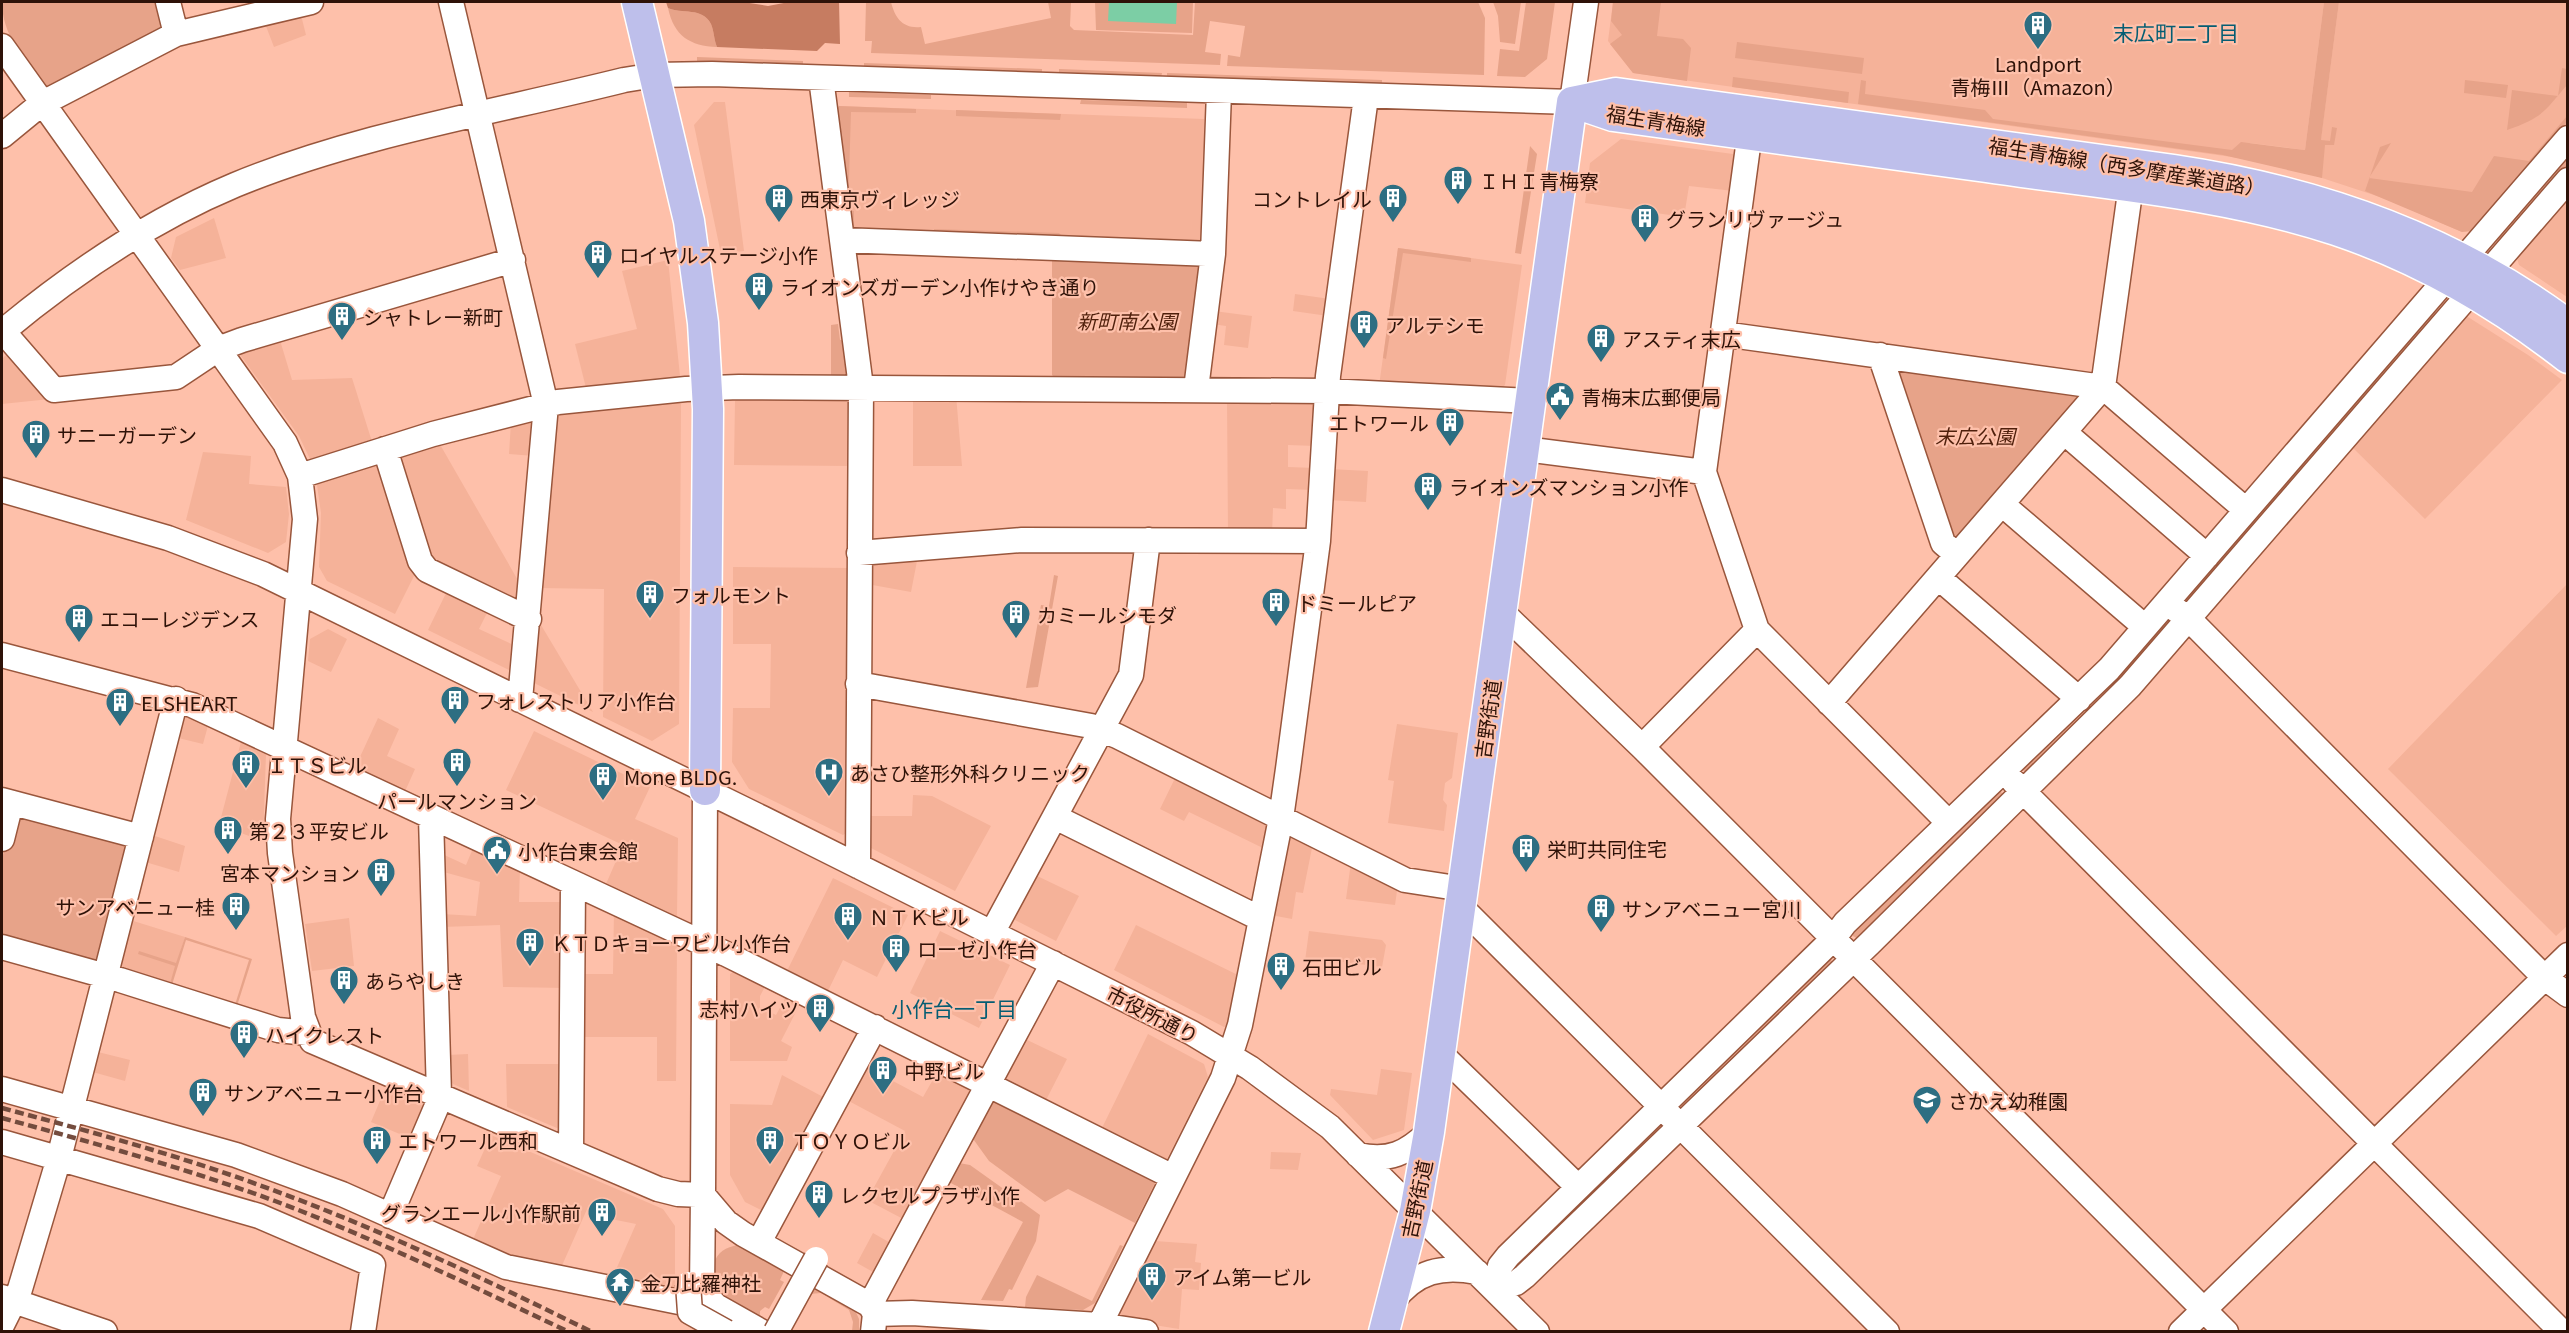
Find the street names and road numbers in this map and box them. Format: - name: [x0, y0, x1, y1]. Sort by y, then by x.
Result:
- street label: 福生青梅線: [1604, 98, 1708, 142]
- street label: 福生青梅線（西多摩産業道路）: [1986, 130, 2268, 202]
- street label: 吉野街道: [1467, 677, 1507, 761]
- street label: 市役所通り: [1102, 978, 1204, 1050]
- street label: 吉野街道: [1394, 1157, 1438, 1241]

